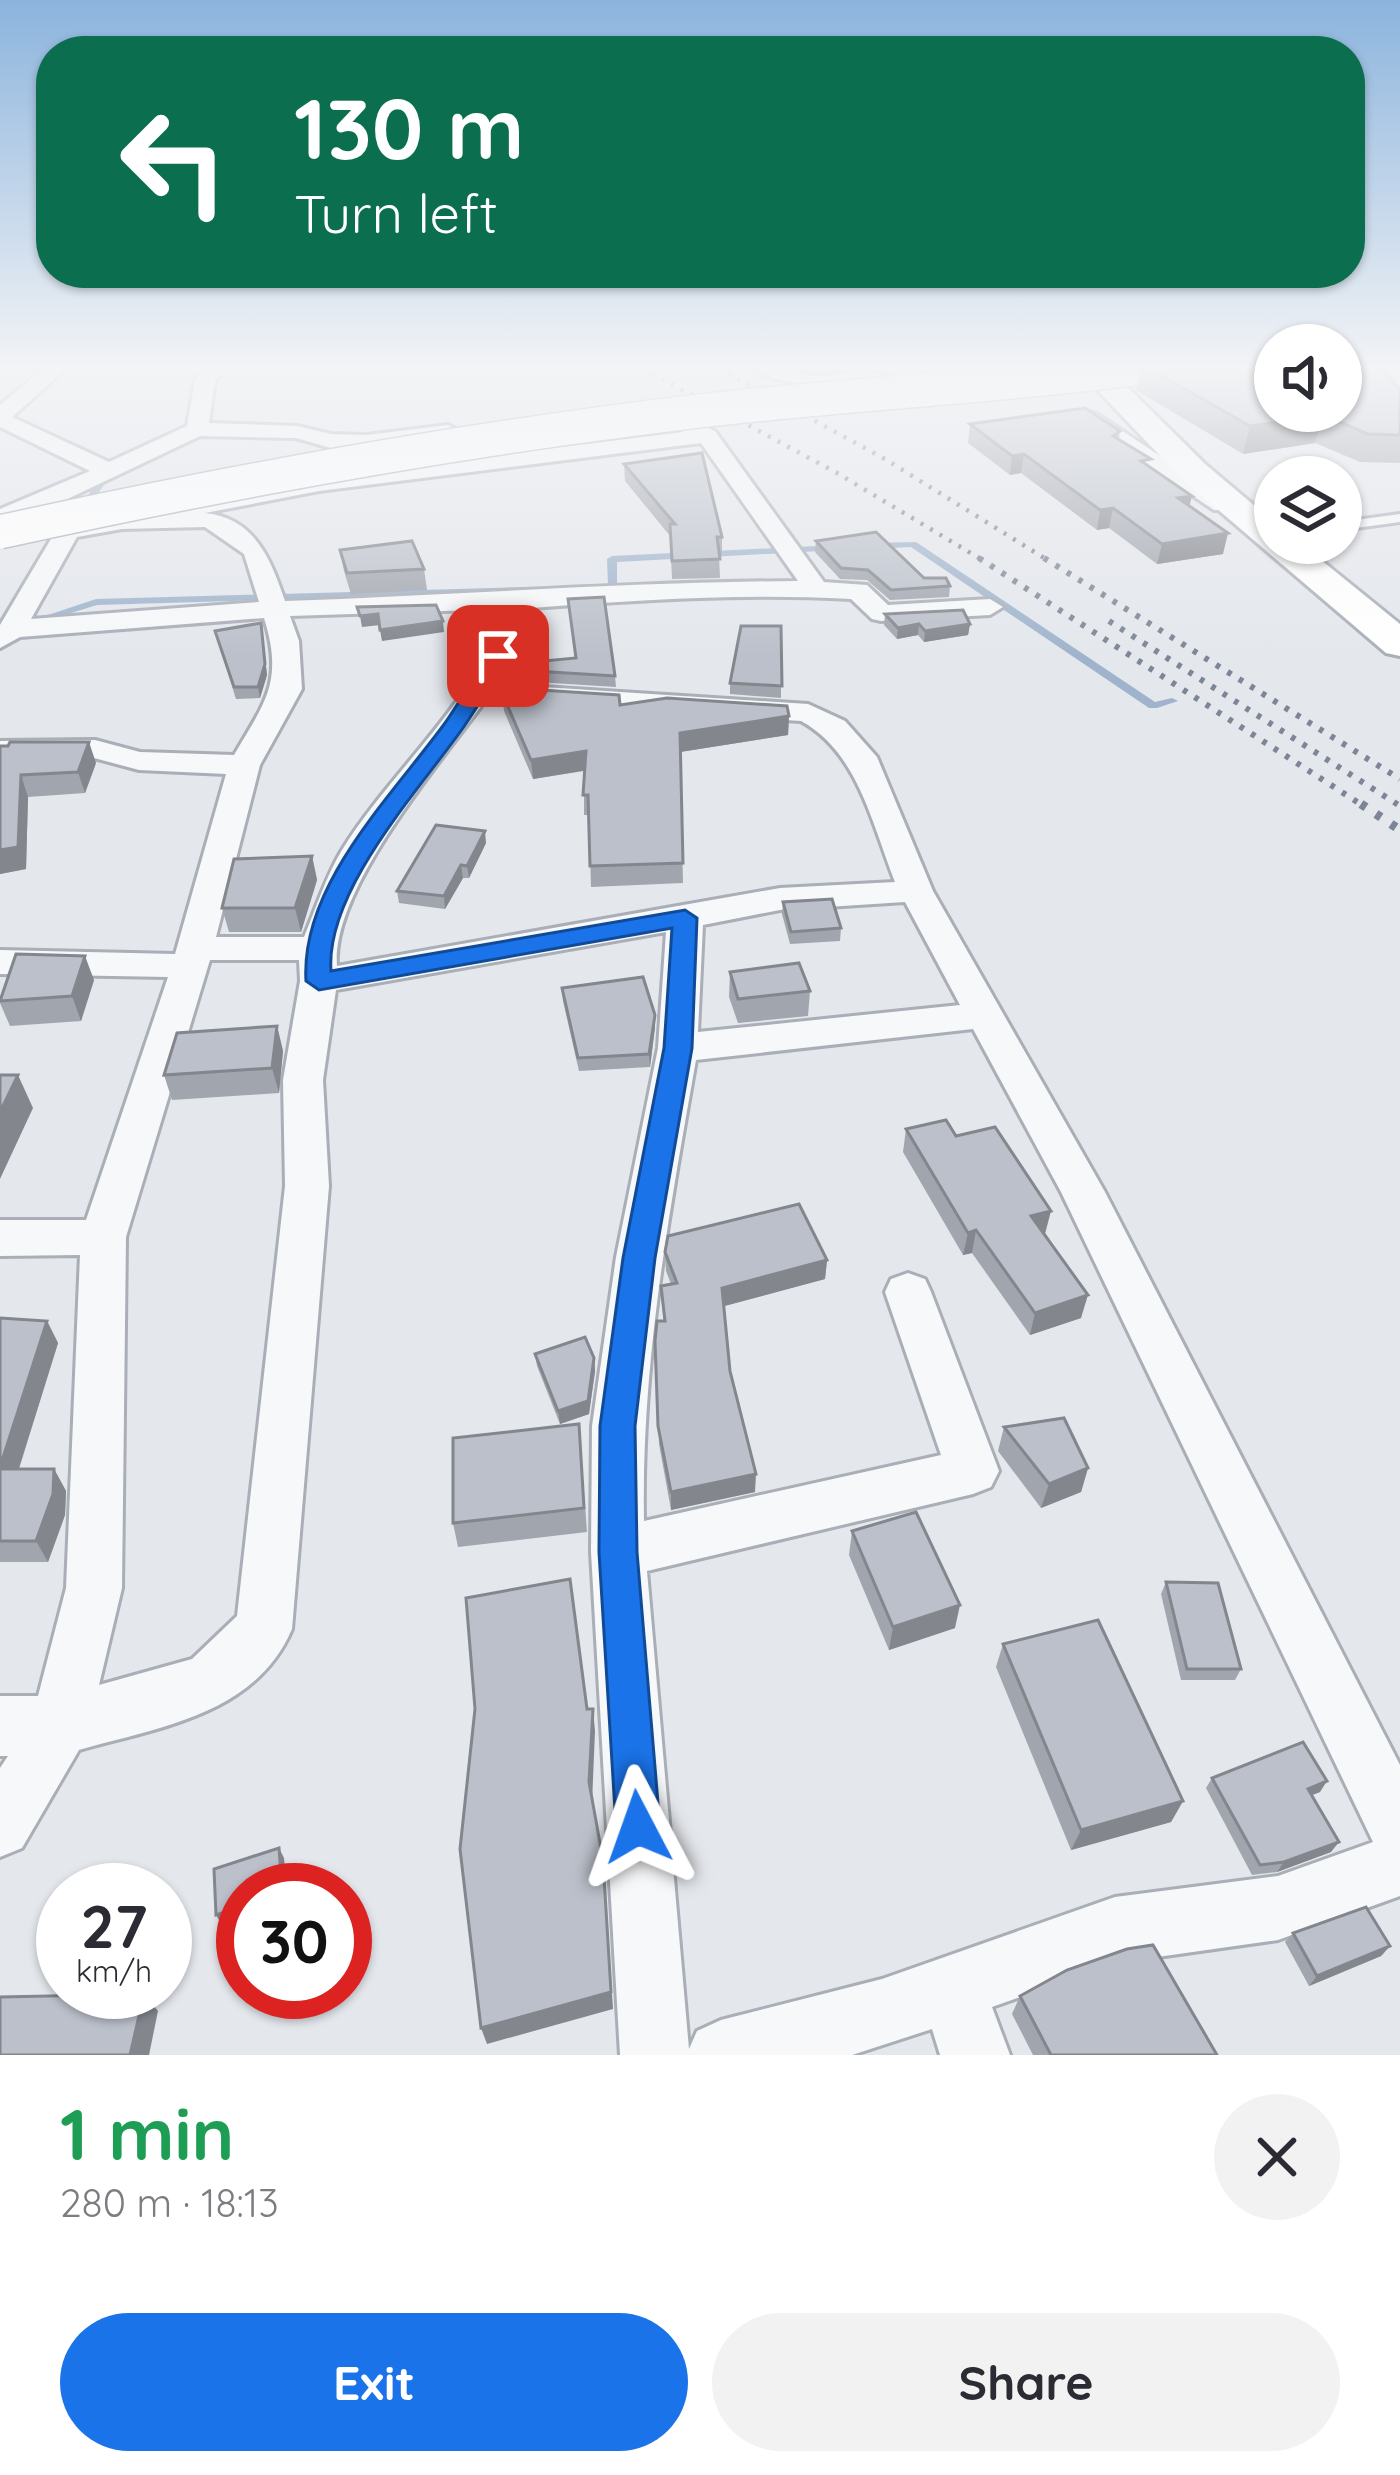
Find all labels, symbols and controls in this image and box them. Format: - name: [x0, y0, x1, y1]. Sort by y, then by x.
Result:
- text: 130 m: [294, 75, 524, 180]
- icon: left: [96, 84, 252, 240]
- text: Turn left: [294, 179, 498, 247]
- map controls: [1254, 324, 1362, 564]
- button: sound: [1254, 324, 1362, 432]
- button: layers: [1254, 456, 1362, 564]
- pin: [447, 605, 549, 707]
- icon: arrive: [465, 623, 531, 689]
- position arrow: [575, 1764, 701, 1890]
- speed limit sign: 30: [216, 1863, 372, 2019]
- text: 27: [80, 1888, 148, 1963]
- text: km/h: [76, 1952, 152, 1990]
- text: 1 min: [60, 2088, 234, 2178]
- button: close: [1214, 2094, 1340, 2220]
- text: 280 m · 18:13: [60, 2178, 279, 2227]
- button: Exit: [60, 2313, 688, 2451]
- button: Share: [712, 2313, 1340, 2451]

